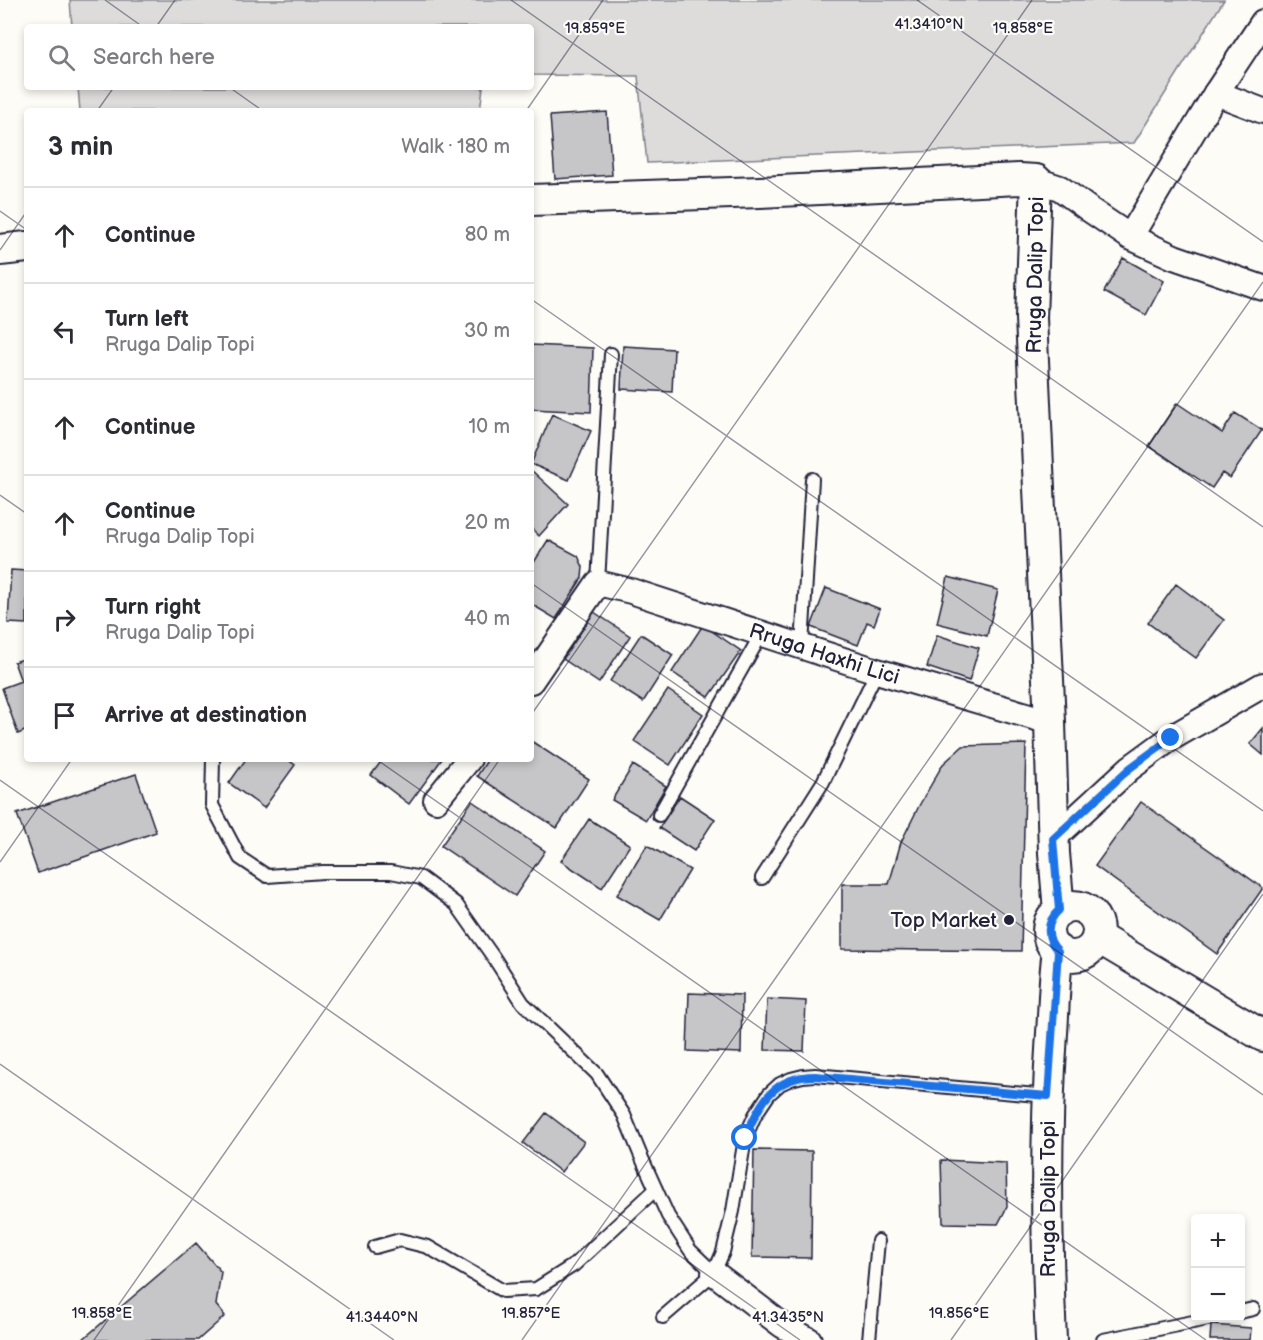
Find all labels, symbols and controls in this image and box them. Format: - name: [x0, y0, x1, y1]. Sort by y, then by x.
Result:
- text: 41.3410°N: [894, 15, 964, 34]
- text: 19.859°E: [565, 19, 625, 38]
- text: 19.858°E: [993, 19, 1053, 38]
- search box: [24, 24, 534, 90]
- icon: search: [45, 41, 78, 74]
- text: Search here: [93, 44, 215, 71]
- text: 3 min: [48, 132, 113, 163]
- text: Walk · 180 m: [401, 135, 510, 159]
- street label: Rruga Dalip Topi: [1022, 196, 1049, 354]
- icon: ahead: [48, 219, 81, 252]
- text: Continue: [105, 222, 195, 249]
- text: 80 m: [465, 223, 510, 247]
- text: Turn left: [105, 306, 189, 333]
- icon: left: [48, 315, 81, 348]
- text: 30 m: [464, 319, 510, 343]
- text: Rruga Dalip Topi: [105, 333, 255, 357]
- icon: ahead: [48, 411, 81, 444]
- text: Continue: [105, 414, 195, 441]
- text: 10 m: [469, 415, 510, 439]
- text: Continue: [105, 498, 195, 525]
- icon: ahead: [48, 507, 81, 540]
- text: 20 m: [465, 511, 510, 535]
- text: Rruga Dalip Topi: [105, 525, 255, 549]
- text: Turn right: [105, 594, 201, 621]
- icon: right: [48, 603, 81, 636]
- text: 40 m: [464, 607, 510, 631]
- street label: Rruga Haxhi Lici: [746, 618, 902, 690]
- text: Rruga Dalip Topi: [105, 621, 255, 645]
- icon: arrive: [48, 699, 81, 732]
- text: Arrive at destination: [105, 702, 307, 729]
- route end: [1157, 724, 1183, 750]
- place label: Top Market: [890, 908, 998, 933]
- marker: Top Market: [1002, 913, 1016, 927]
- street label: Rruga Dalip Topi: [1036, 1120, 1061, 1278]
- route start: [731, 1124, 757, 1150]
- map controls: [1191, 1214, 1245, 1322]
- button: +: [1191, 1214, 1245, 1268]
- button: −: [1191, 1268, 1245, 1322]
- text: 19.858°E: [72, 1304, 132, 1323]
- text: 19.857°E: [502, 1304, 561, 1323]
- text: 19.856°E: [929, 1304, 989, 1323]
- text: 41.3440°N: [346, 1308, 418, 1327]
- text: 41.3435°N: [752, 1308, 824, 1327]

